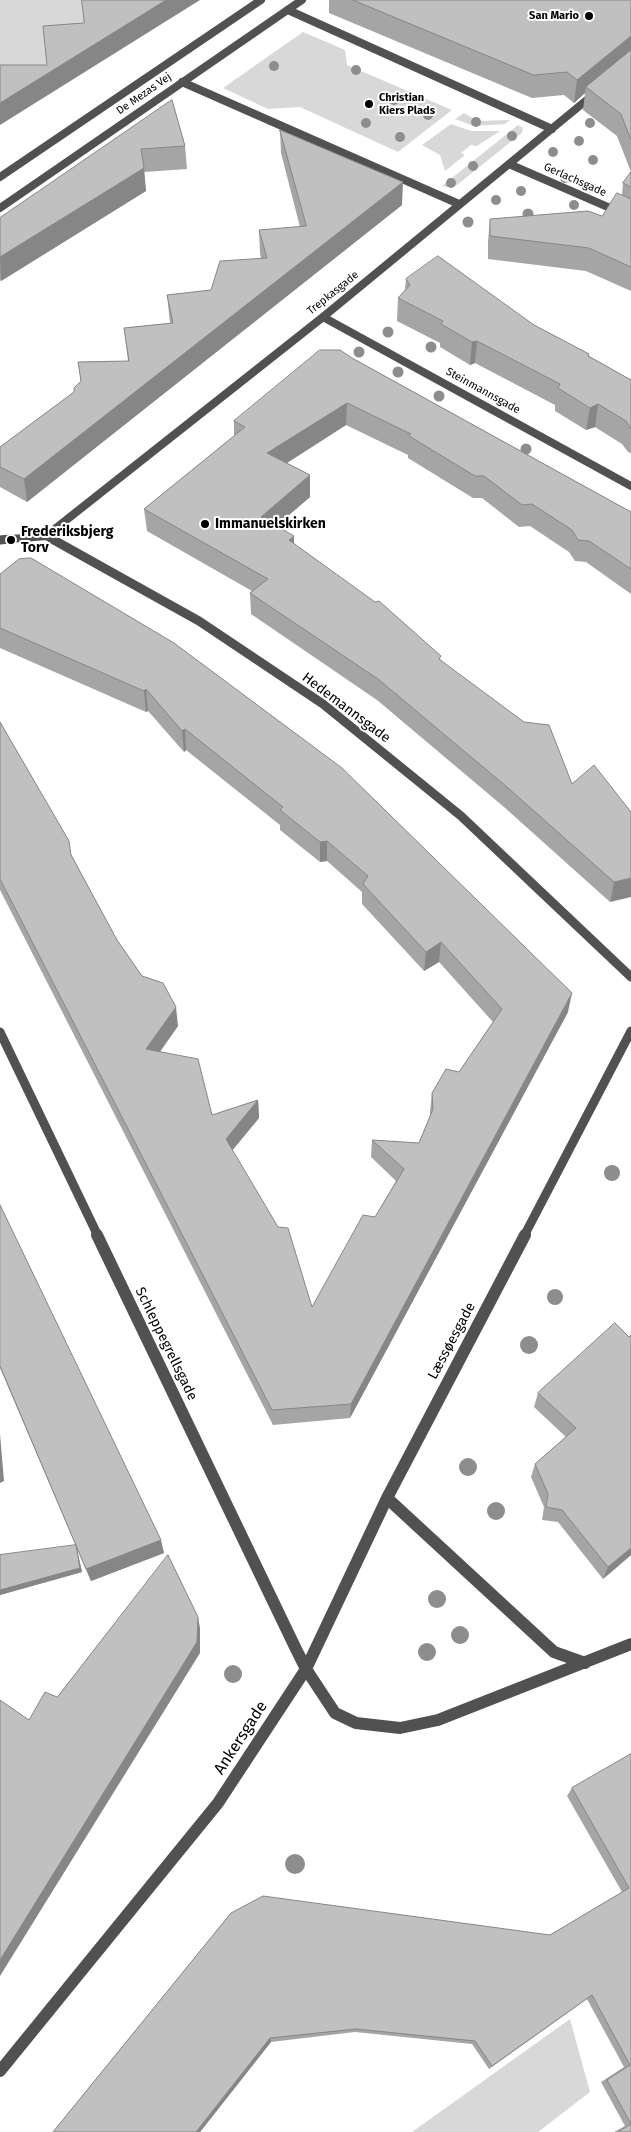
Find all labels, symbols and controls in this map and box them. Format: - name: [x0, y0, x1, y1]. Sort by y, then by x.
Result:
- place label: San Mario: [529, 9, 579, 23]
- marker: San Mario: [583, 10, 595, 22]
- street label: De Mezas Vej: [114, 70, 174, 118]
- place label: Christian Kiers Plads: [379, 91, 435, 117]
- marker: Christian Kiers Plads: [363, 98, 375, 110]
- street label: Gerlachsgade: [542, 160, 608, 200]
- street label: Trepkasgade: [305, 268, 361, 318]
- street label: Steinmannsgade: [444, 365, 522, 417]
- place label: Immanuelskirken: [215, 516, 326, 532]
- marker: Immanuelskirken: [199, 518, 211, 530]
- place label: Frederiksbjerg Torv: [21, 524, 114, 556]
- marker: Frederiksbjerg Torv: [5, 534, 17, 546]
- street label: Hedemannsgade: [298, 669, 394, 747]
- street label: Schleppegrellsgade: [131, 1285, 201, 1403]
- street label: Læssøesgade: [425, 1300, 479, 1382]
- street label: Ankersgade: [210, 1698, 272, 1778]

